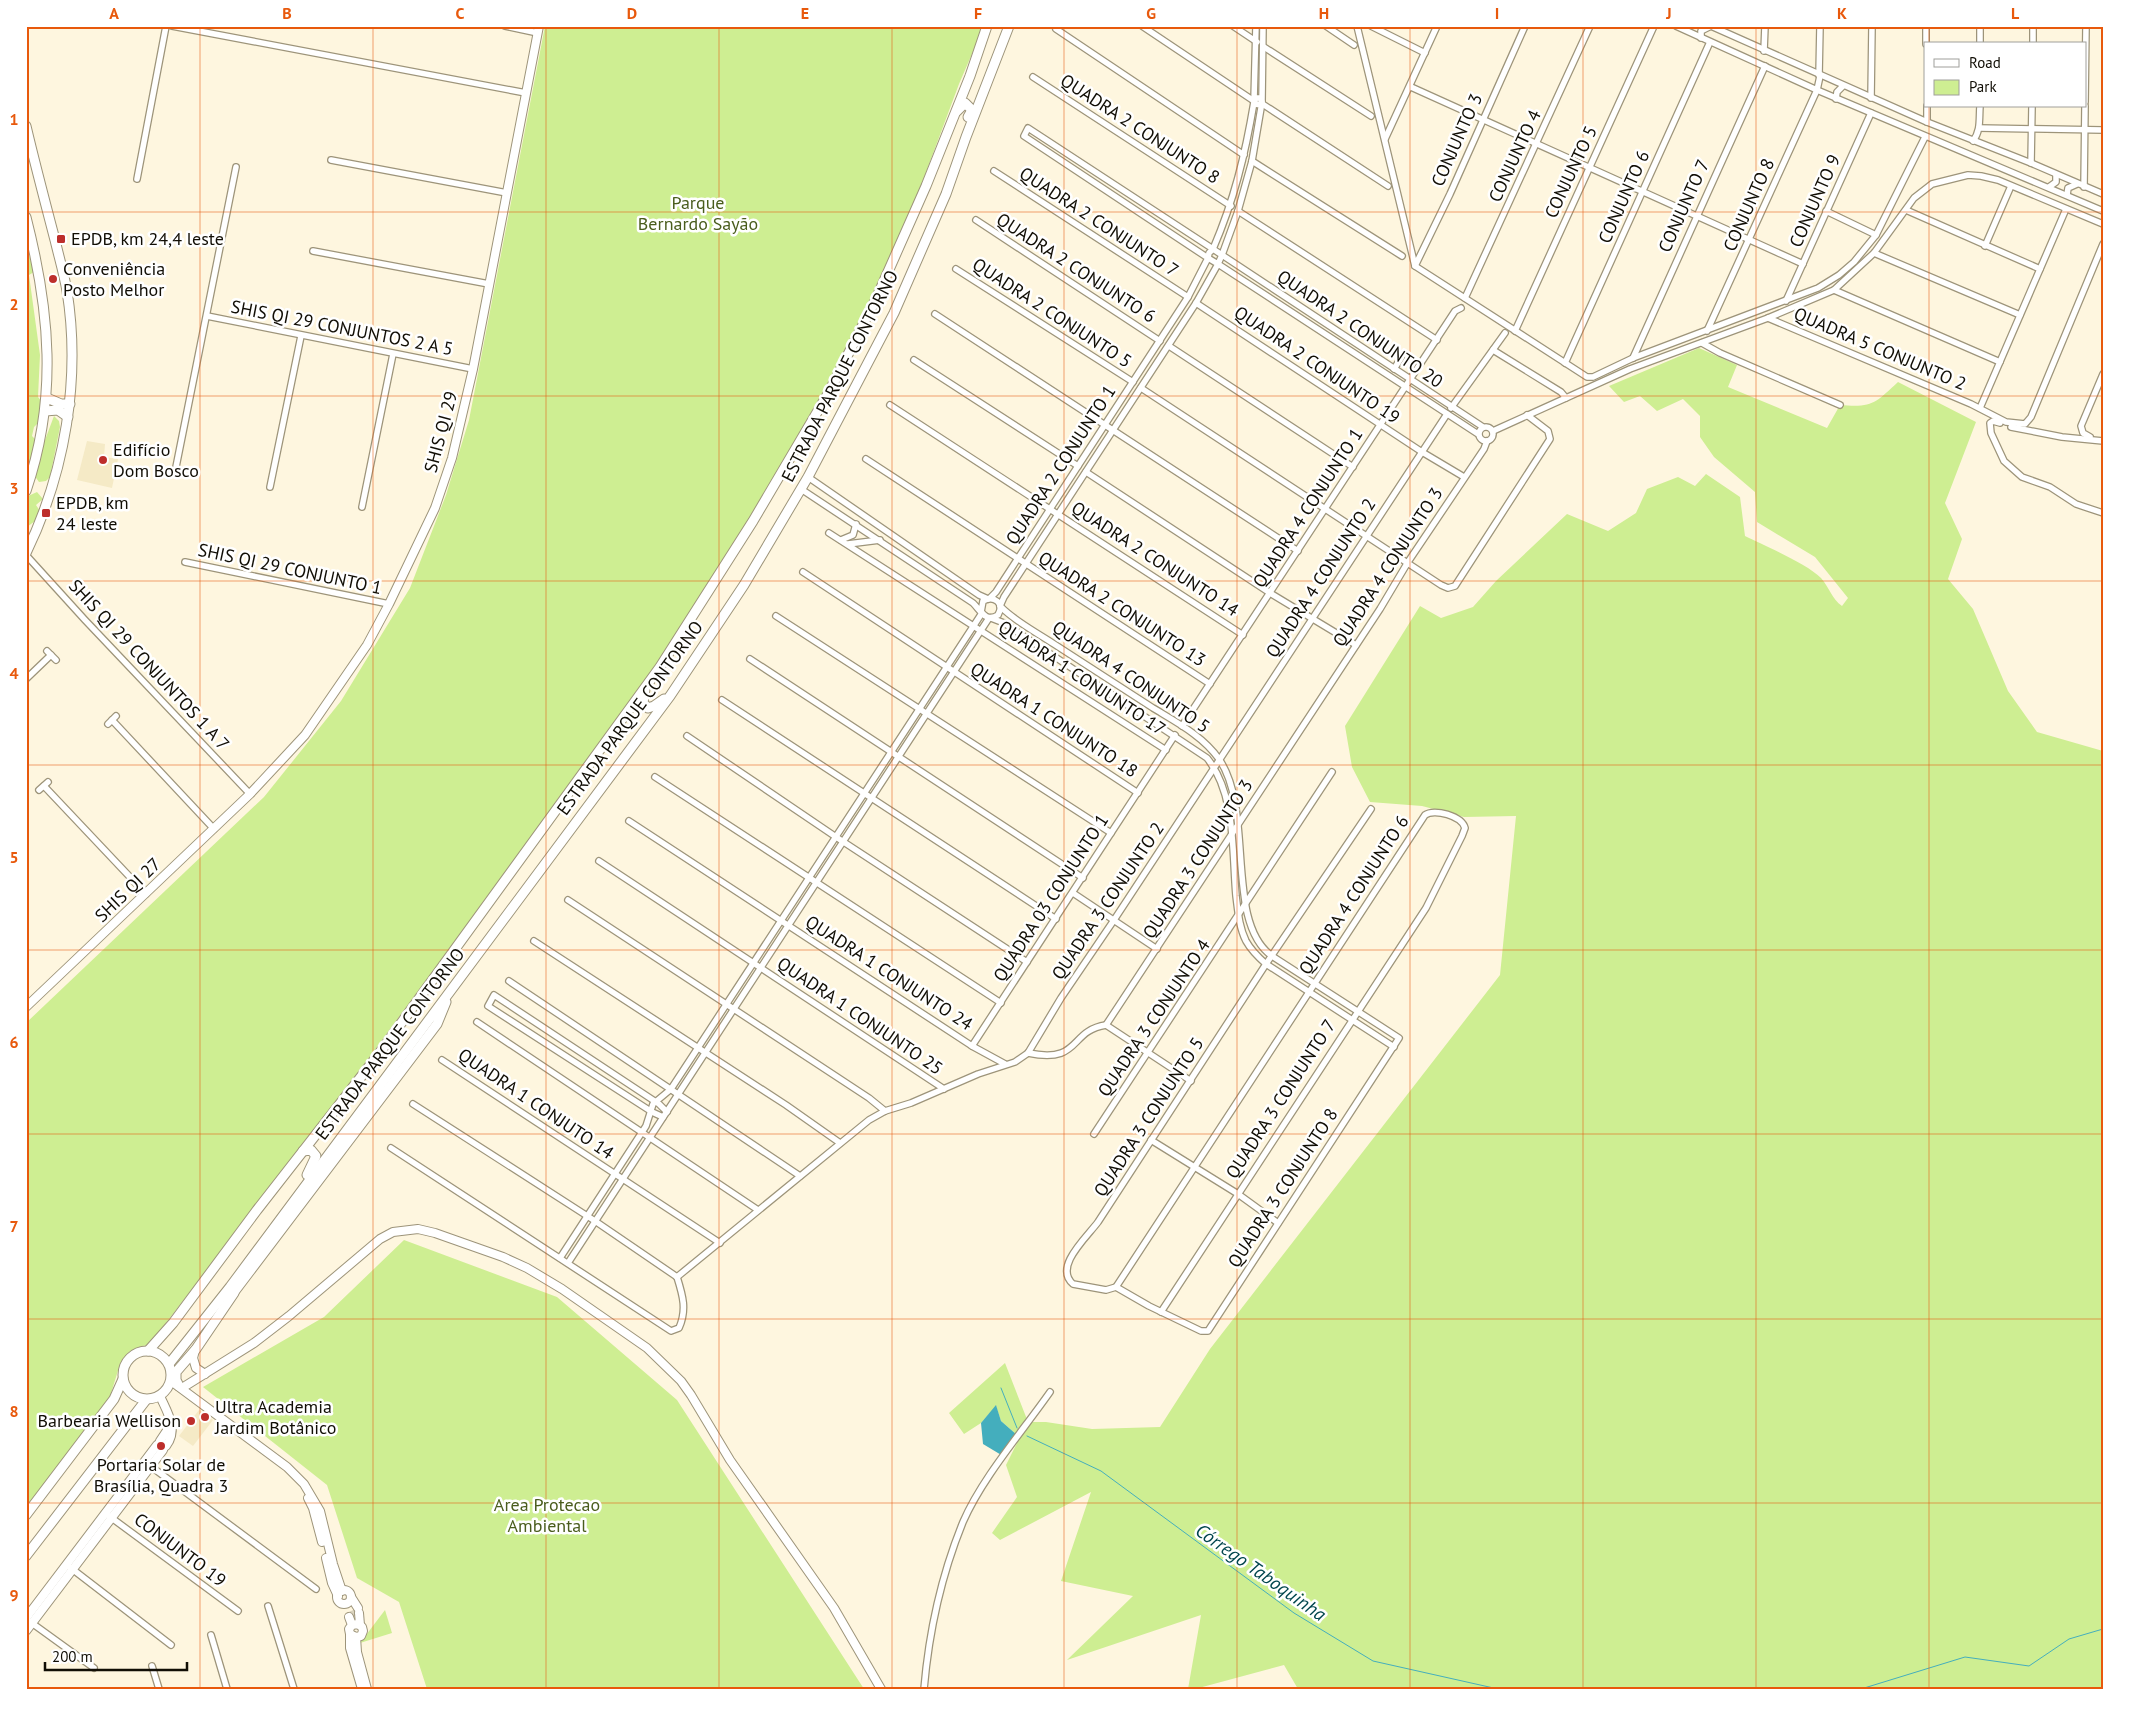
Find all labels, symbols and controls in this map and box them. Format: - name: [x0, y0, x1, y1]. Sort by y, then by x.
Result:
- text: A: [109, 3, 119, 23]
- text: B: [282, 3, 292, 23]
- text: C: [456, 3, 465, 23]
- text: D: [627, 3, 637, 23]
- text: E: [801, 3, 809, 23]
- text: F: [974, 3, 982, 23]
- text: G: [1146, 3, 1156, 23]
- text: H: [1319, 3, 1329, 23]
- text: I: [1495, 3, 1499, 23]
- text: J: [1665, 3, 1672, 23]
- text: K: [1837, 3, 1847, 23]
- text: L: [2011, 3, 2020, 23]
- legend: [1924, 42, 2086, 108]
- text: Road: [1969, 53, 2001, 72]
- street label: QUADRA 2 CONJUNTO 8: [1056, 69, 1224, 189]
- text: Park: [1969, 77, 1997, 96]
- street label: CONJUNTO 3: [1426, 90, 1487, 190]
- street label: CONJUNTO 4: [1483, 106, 1546, 206]
- text: 1: [9, 109, 19, 129]
- street label: CONJUNTO 5: [1539, 122, 1602, 222]
- street label: CONJUNTO 6: [1593, 147, 1654, 247]
- street label: CONJUNTO 9: [1784, 151, 1845, 251]
- street label: CONJUNTO 8: [1718, 155, 1779, 255]
- street label: CONJUNTO 7: [1653, 156, 1714, 256]
- street label: QUADRA 2 CONJUNTO 7: [1015, 162, 1183, 282]
- park label: Parque Bernardo Sayão: [638, 191, 758, 235]
- street label: QUADRA 2 CONJUNTO 6: [992, 208, 1160, 328]
- place label: EPDB, km 24,4 leste: [71, 227, 224, 250]
- marker: EPDB, km 24,4 leste: [55, 233, 67, 245]
- street label: QUADRA 2 CONJUNTO 5: [968, 253, 1136, 373]
- place label: Conveniência Posto Melhor: [63, 257, 165, 301]
- street label: QUADRA 2 CONJUNTO 20: [1273, 265, 1448, 393]
- street label: ESTRADA PARQUE CONTORNO: [776, 266, 903, 485]
- marker: Conveniência Posto Melhor: [47, 273, 59, 285]
- text: 2: [9, 294, 19, 314]
- street label: SHIS QI 29 CONJUNTOS 2 A 5: [229, 295, 455, 360]
- street label: QUADRA 2 CONJUNTO 19: [1230, 301, 1405, 429]
- street label: QUADRA 5 CONJUNTO 2: [1790, 302, 1970, 395]
- street label: QUADRA 2 CONJUNTO 1: [1001, 381, 1121, 549]
- street label: SHIS QI 29: [419, 389, 462, 475]
- street label: QUADRA 4 CONJUNTO 1: [1248, 424, 1368, 592]
- place label: Edifício Dom Bosco: [113, 438, 199, 482]
- marker: Edifício Dom Bosco: [97, 454, 109, 466]
- text: 3: [9, 478, 19, 498]
- street label: QUADRA 4 CONJUNTO 3: [1328, 483, 1448, 651]
- place label: EPDB, km 24 leste: [56, 491, 129, 535]
- street label: QUADRA 4 CONJUNTO 2: [1261, 494, 1381, 662]
- street label: QUADRA 2 CONJUNTO 14: [1067, 496, 1243, 621]
- marker: EPDB, km 24 leste: [40, 507, 52, 519]
- street label: SHIS QI 29 CONJUNTO 1: [196, 538, 384, 599]
- street label: QUADRA 2 CONJUNTO 13: [1034, 546, 1210, 671]
- street label: SHIS QI 29 CONJUNTOS 1 A 7: [64, 574, 235, 755]
- street label: QUADRA 1 CONJUNTO 17: [994, 615, 1170, 740]
- street label: QUADRA 4 CONJUNTO 5: [1048, 615, 1214, 738]
- street label: ESTRADA PARQUE CONTORNO: [551, 616, 708, 819]
- street label: QUADRA 1 CONJUNTO 18: [966, 657, 1142, 782]
- text: 4: [9, 663, 19, 683]
- street label: QUADRA 3 CONJUNTO 3: [1138, 775, 1258, 943]
- street label: QUADRA 03 CONJUNTO 1: [988, 810, 1113, 986]
- street label: QUADRA 4 CONJUNTO 6: [1294, 811, 1414, 979]
- street label: QUADRA 3 CONJUNTO 2: [1046, 818, 1169, 984]
- text: 5: [9, 847, 19, 867]
- street label: SHIS QI 27: [90, 852, 166, 927]
- street label: QUADRA 1 CONJUNTO 24: [801, 910, 977, 1035]
- street label: QUADRA 3 CONJUNTO 4: [1092, 934, 1215, 1101]
- street label: ESTRADA PARQUE CONTORNO: [310, 943, 469, 1144]
- street label: QUADRA 1 CONJUNTO 25: [773, 952, 948, 1080]
- street label: QUADRA 3 CONJUNTO 7: [1221, 1015, 1341, 1183]
- text: 6: [9, 1032, 19, 1052]
- street label: QUADRA 3 CONJUNTO 5: [1089, 1033, 1209, 1201]
- street label: QUADRA 1 CONJUTO 14: [454, 1043, 619, 1164]
- street label: QUADRA 3 CONJUNTO 8: [1223, 1104, 1343, 1272]
- text: 7: [9, 1216, 19, 1236]
- place label: Ultra Academia Jardim Botânico: [214, 1395, 336, 1439]
- text: 8: [9, 1401, 19, 1421]
- place label: Barbearia Wellison: [38, 1409, 181, 1432]
- marker: Ultra Academia Jardim Botânico: [199, 1411, 211, 1423]
- marker: Barbearia Wellison: [185, 1415, 197, 1427]
- marker: Portaria Solar de Brasília, Quadra 3: [155, 1440, 167, 1452]
- place label: Portaria Solar de Brasília, Quadra 3: [94, 1453, 228, 1497]
- park label: Area Protecao Ambiental: [494, 1493, 600, 1537]
- street label: CONJUNTO 19: [130, 1508, 231, 1592]
- water label: Córrego Taboquinha: [1191, 1518, 1332, 1626]
- text: 9: [9, 1585, 19, 1605]
- scale bar: [45, 1640, 188, 1672]
- text: 200 m: [52, 1647, 93, 1666]

